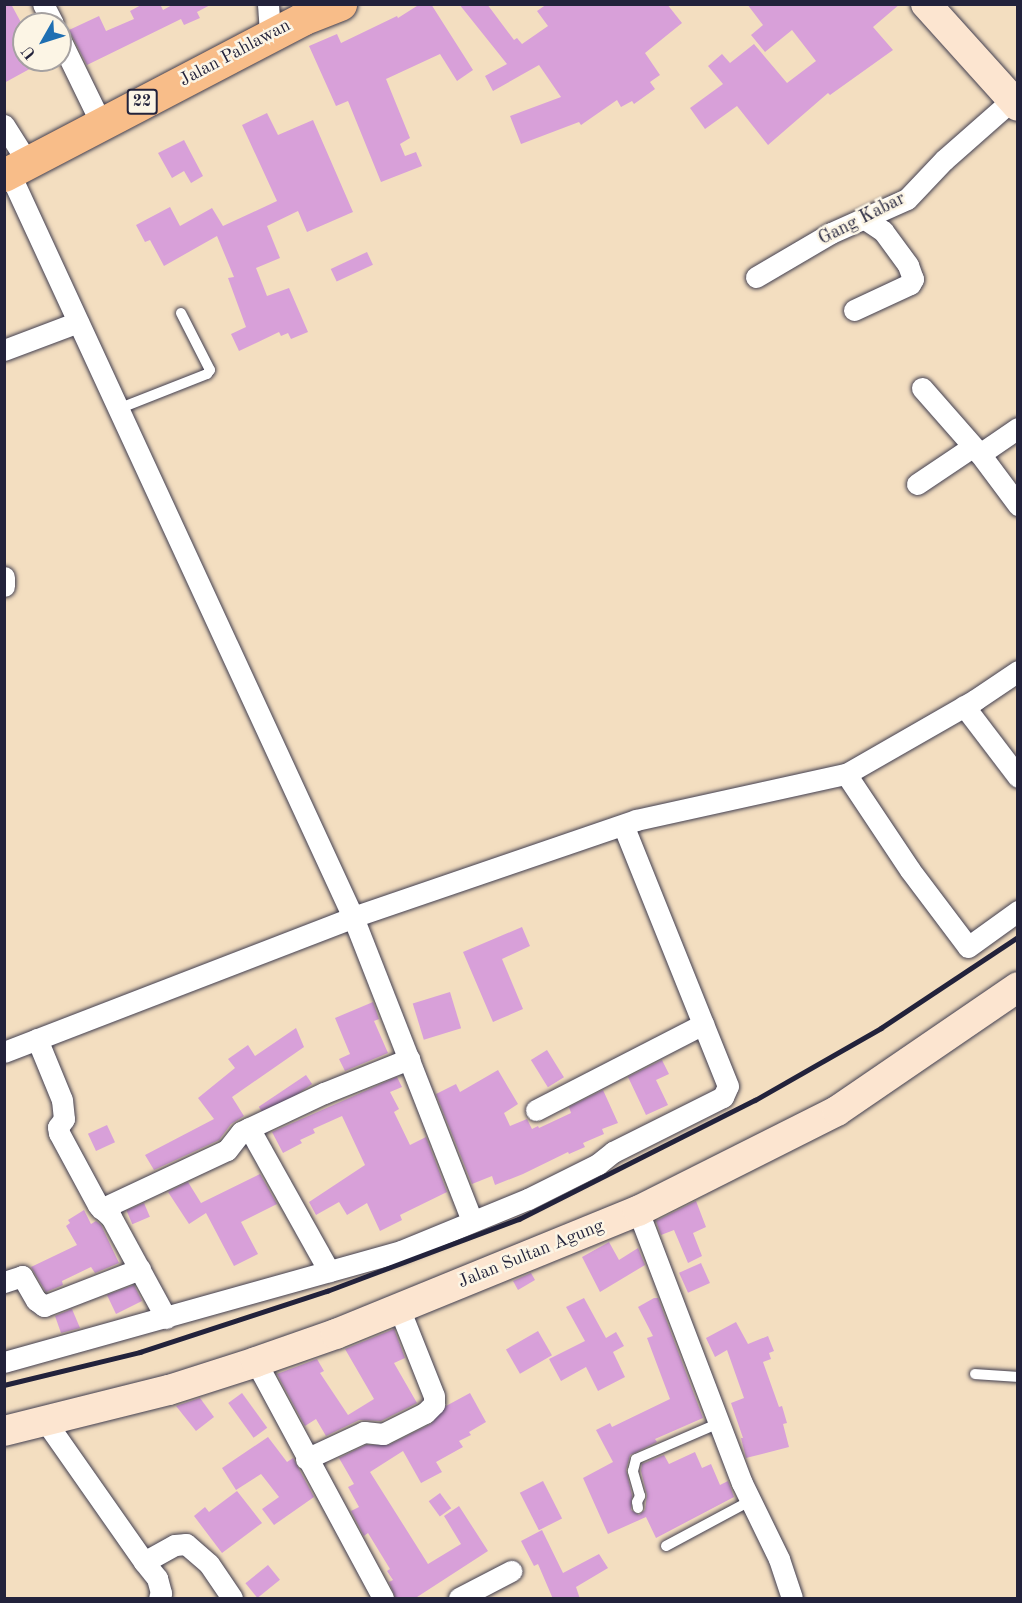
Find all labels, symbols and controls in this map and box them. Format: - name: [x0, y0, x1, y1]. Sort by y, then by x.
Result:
- north arrow: [12, 12, 72, 72]
- street label: Jalan Pahlawan: [176, 15, 294, 91]
- text: U: [19, 42, 40, 62]
- road number: 22: [126, 89, 158, 115]
- street label: Gang Kabar: [815, 188, 909, 250]
- street label: Jalan Sultan Agung: [455, 1215, 607, 1293]

